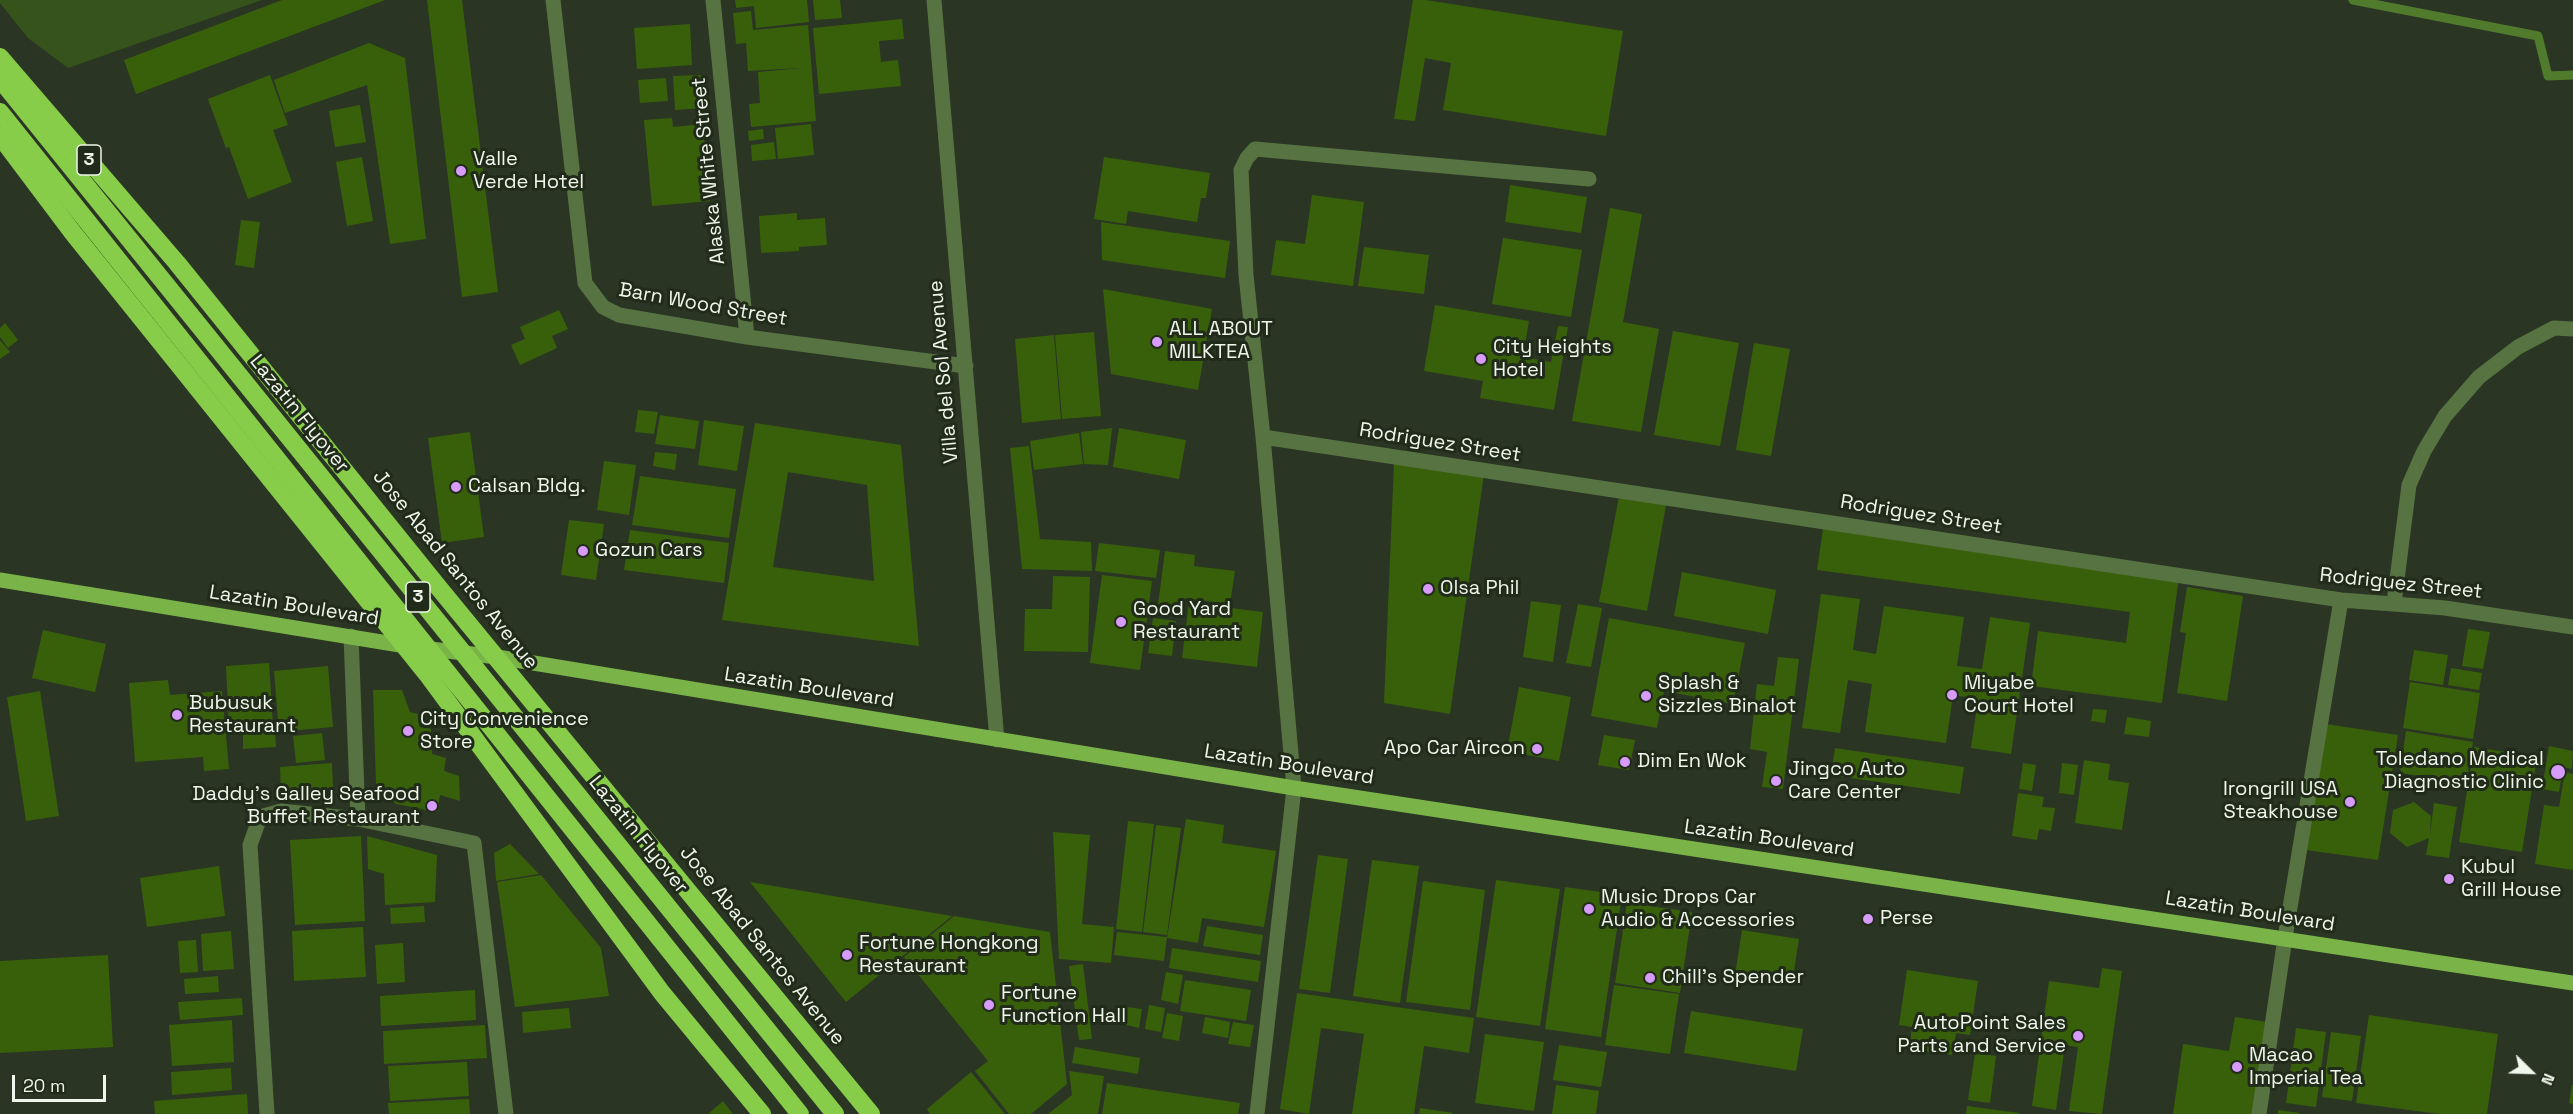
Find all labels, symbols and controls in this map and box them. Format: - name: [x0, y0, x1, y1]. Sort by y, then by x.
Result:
- street label: Alaska White Street: [687, 76, 731, 266]
- road number: 3: [77, 145, 101, 175]
- place label: Valle Verde Hotel: [473, 148, 584, 195]
- marker: Valle Verde Hotel: [454, 164, 468, 178]
- street label: Barn Wood Street: [617, 278, 789, 332]
- street label: Villa del Sol Avenue: [924, 279, 964, 465]
- place label: ALL ABOUT MILKTEA: [1169, 318, 1273, 365]
- marker: ALL ABOUT MILKTEA: [1150, 335, 1164, 349]
- place label: City Heights Hotel: [1493, 336, 1612, 383]
- street label: Lazatin Flyover: [244, 350, 354, 478]
- marker: City Heights Hotel: [1474, 352, 1488, 366]
- street label: Rodriguez Street: [1357, 418, 1523, 468]
- street label: Jose Abad Santos Avenue: [367, 466, 543, 674]
- place label: Calsan Bldg.: [468, 475, 585, 499]
- marker: Calsan Bldg.: [449, 480, 463, 494]
- street label: Rodriguez Street: [1838, 490, 2004, 540]
- place label: Gozun Cars: [595, 539, 702, 563]
- marker: Gozun Cars: [576, 544, 590, 558]
- street label: Rodriguez Street: [2318, 564, 2484, 604]
- place label: Olsa Phil: [1440, 577, 1519, 601]
- street label: Lazatin Boulevard: [208, 581, 380, 631]
- road number: 3: [406, 582, 430, 612]
- marker: Olsa Phil: [1421, 582, 1435, 596]
- place label: Good Yard Restaurant: [1133, 598, 1240, 645]
- marker: Good Yard Restaurant: [1114, 615, 1128, 629]
- street label: Lazatin Boulevard: [723, 663, 895, 713]
- place label: Splash & Sizzles Binalot: [1658, 672, 1796, 719]
- place label: Miyabe Court Hotel: [1964, 672, 2074, 719]
- marker: Miyabe Court Hotel: [1945, 688, 1959, 702]
- marker: Splash & Sizzles Binalot: [1639, 689, 1653, 703]
- place label: Bubusuk Restaurant: [189, 692, 296, 739]
- marker: Bubusuk Restaurant: [170, 708, 184, 722]
- place label: City Convenience Store: [420, 708, 589, 755]
- marker: City Convenience Store: [401, 724, 415, 738]
- place label: Apo Car Aircon: [1384, 737, 1525, 761]
- street label: Lazatin Boulevard: [1203, 740, 1375, 790]
- marker: Apo Car Aircon: [1530, 742, 1544, 756]
- place label: Toledano Medical Diagnostic Clinic: [2376, 748, 2544, 795]
- place label: Dim En Wok: [1637, 750, 1747, 774]
- marker: Dim En Wok: [1618, 755, 1632, 769]
- place label: Jingco Auto Care Center: [1788, 758, 1905, 805]
- marker: Toledano Medical Diagnostic Clinic: [2549, 763, 2567, 781]
- street label: Lazatin Flyover: [583, 771, 693, 899]
- marker: Jingco Auto Care Center: [1769, 774, 1783, 788]
- place label: Irongrill USA Steakhouse: [2223, 778, 2338, 825]
- place label: Daddy's Galley Seafood Buffet Restaurant: [192, 783, 420, 830]
- marker: Irongrill USA Steakhouse: [2343, 795, 2357, 809]
- marker: Daddy's Galley Seafood Buffet Restaurant: [425, 799, 439, 813]
- street label: Lazatin Boulevard: [1682, 815, 1856, 863]
- street label: Jose Abad Santos Avenue: [674, 842, 850, 1050]
- place label: Kubul Grill House: [2461, 856, 2562, 903]
- marker: Kubul Grill House: [2442, 872, 2456, 886]
- place label: Music Drops Car Audio & Accessories: [1601, 886, 1795, 933]
- street label: Lazatin Boulevard: [2164, 887, 2336, 937]
- marker: Music Drops Car Audio & Accessories: [1582, 902, 1596, 916]
- place label: Perse: [1880, 907, 1933, 931]
- marker: Perse: [1861, 912, 1875, 926]
- place label: Fortune Hongkong Restaurant: [859, 932, 1039, 979]
- marker: Fortune Hongkong Restaurant: [840, 948, 854, 962]
- place label: Chill's Spender: [1662, 966, 1804, 990]
- marker: Chill's Spender: [1643, 971, 1657, 985]
- place label: Fortune Function Hall: [1001, 982, 1126, 1029]
- marker: Fortune Function Hall: [982, 998, 996, 1012]
- place label: AutoPoint Sales Parts and Service: [1897, 1012, 2066, 1059]
- marker: AutoPoint Sales Parts and Service: [2071, 1029, 2085, 1043]
- north arrow: [2501, 1042, 2561, 1102]
- place label: Macao Imperial Tea: [2249, 1044, 2363, 1091]
- marker: Macao Imperial Tea: [2230, 1060, 2244, 1074]
- scale bar: [15, 1063, 110, 1101]
- text: N: [2536, 1070, 2560, 1088]
- text: 20 m: [23, 1074, 66, 1097]

